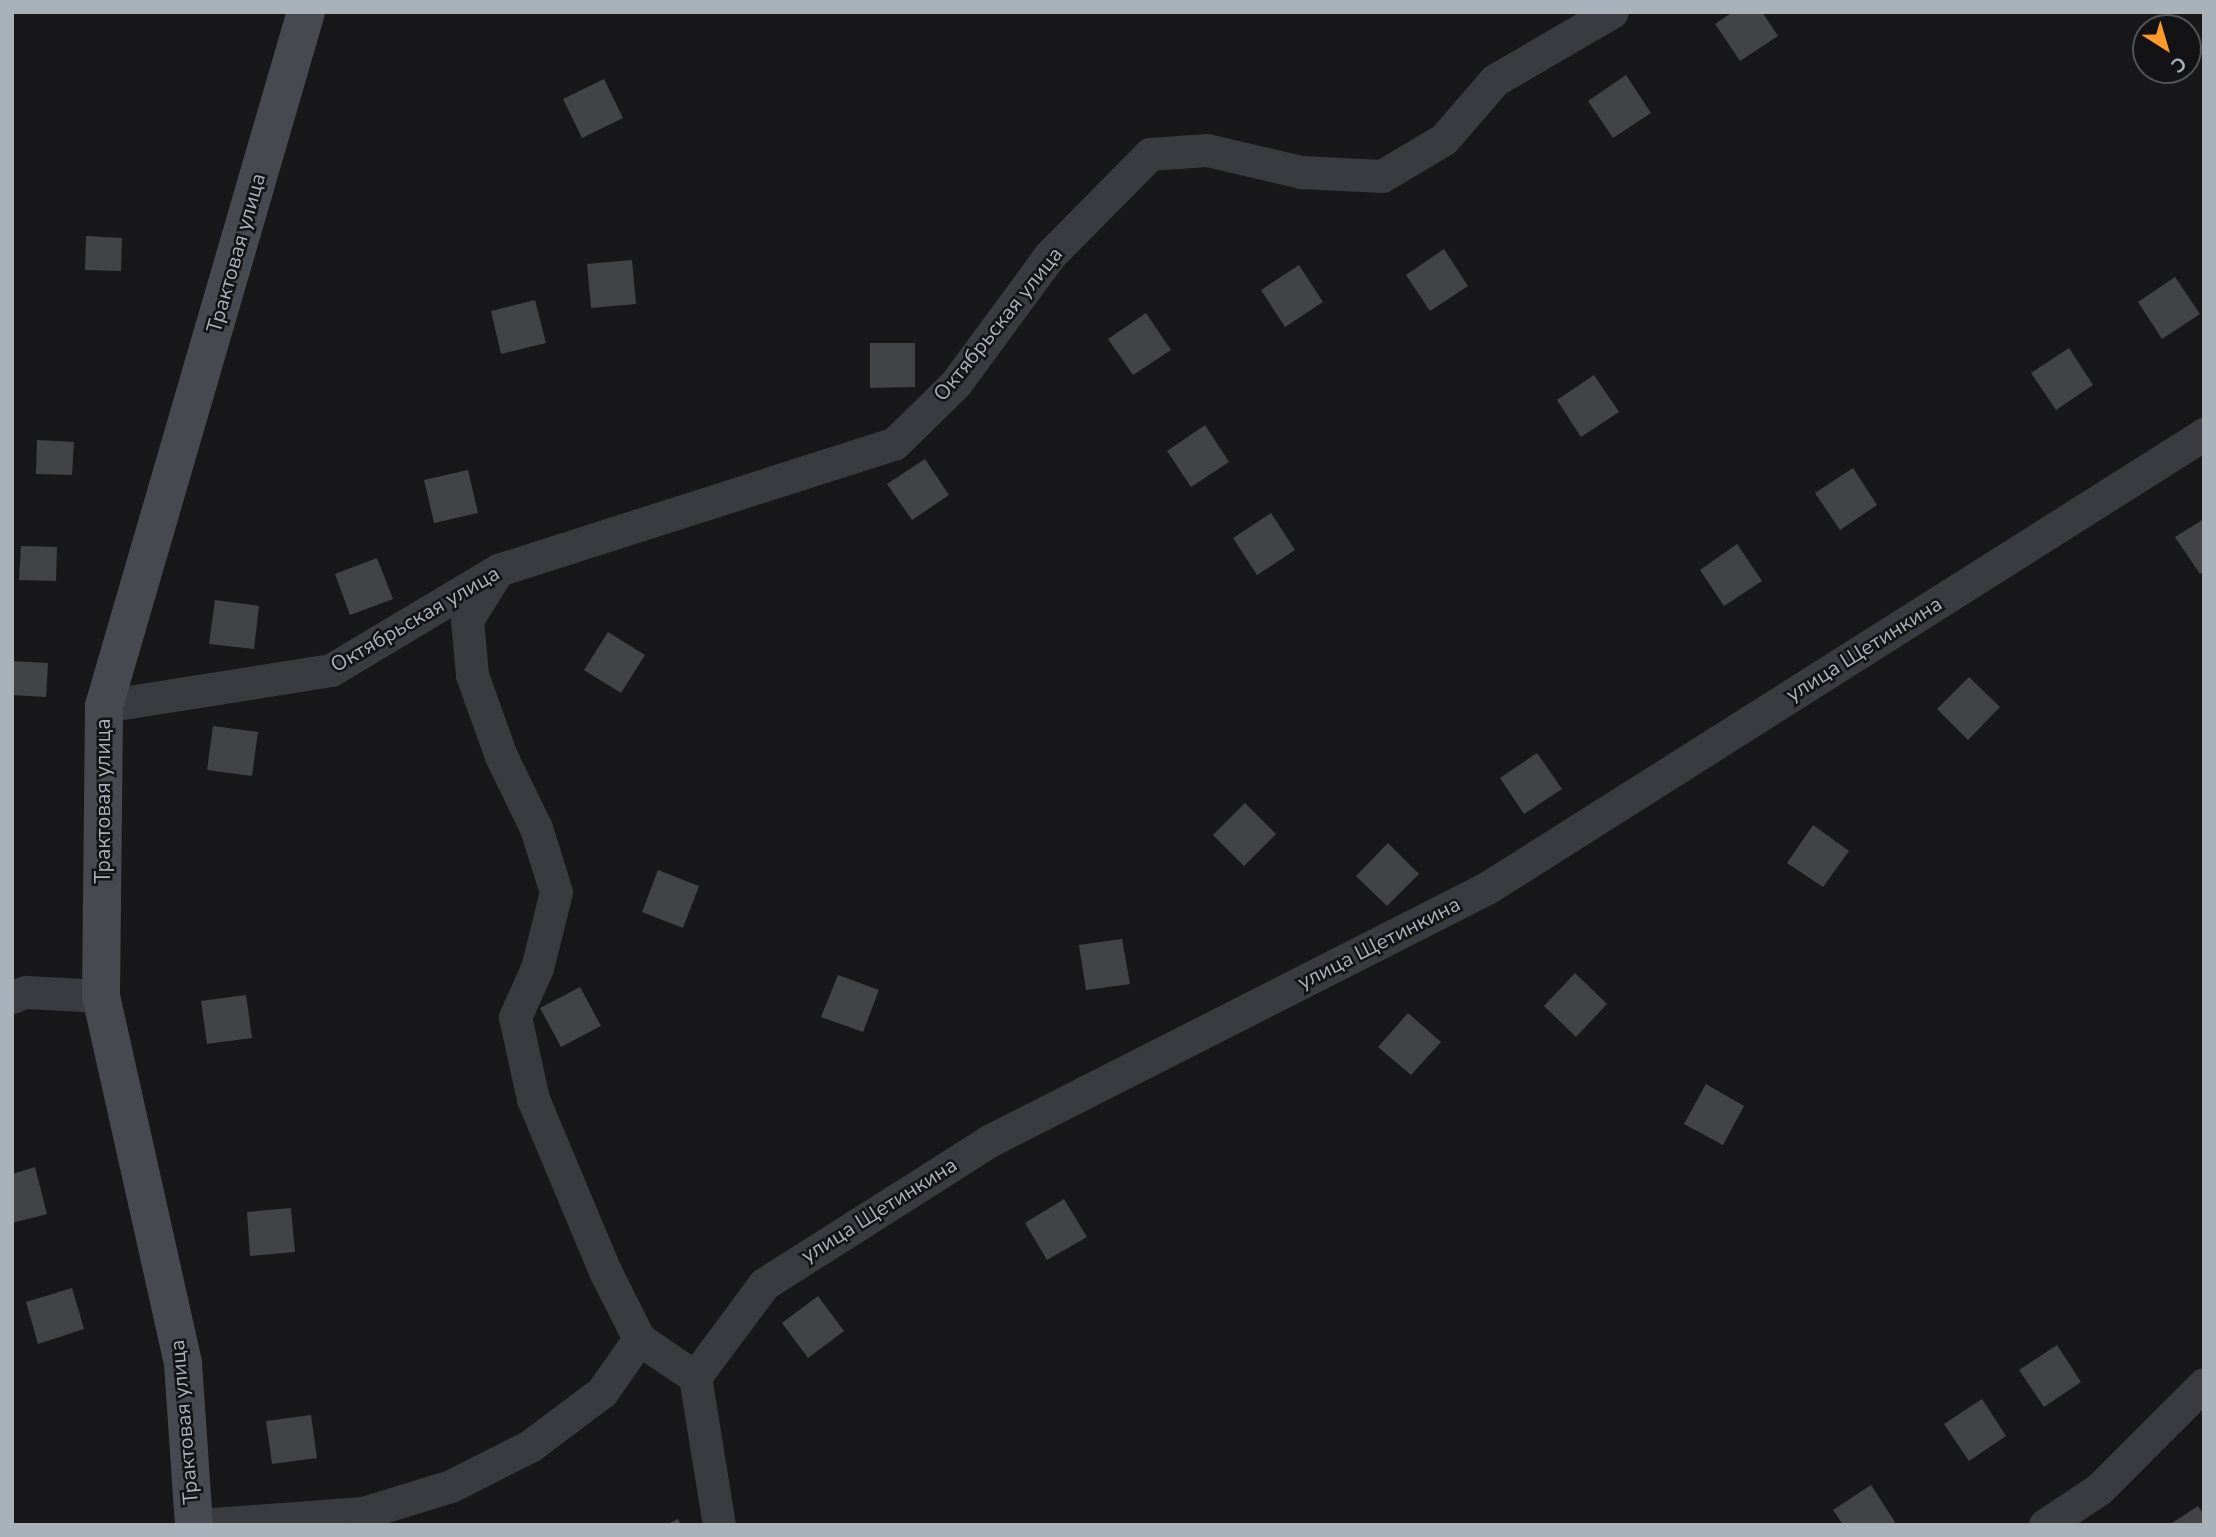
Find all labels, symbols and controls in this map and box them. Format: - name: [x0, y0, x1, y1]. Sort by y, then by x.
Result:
- north arrow: [2132, 14, 2202, 84]
- text: С: [2165, 50, 2191, 78]
- street label: Трактовая улица: [201, 170, 271, 336]
- street label: Октябрьская улица: [928, 242, 1068, 406]
- street label: Октябрьская улица: [326, 560, 504, 678]
- street label: улица Щетинкина: [1781, 591, 1947, 707]
- street label: Трактовая улица: [90, 718, 116, 884]
- street label: улица Щетинкина: [1294, 891, 1464, 995]
- street label: улица Щетинкина: [796, 1152, 962, 1268]
- street label: Трактовая улица: [164, 1339, 204, 1505]

